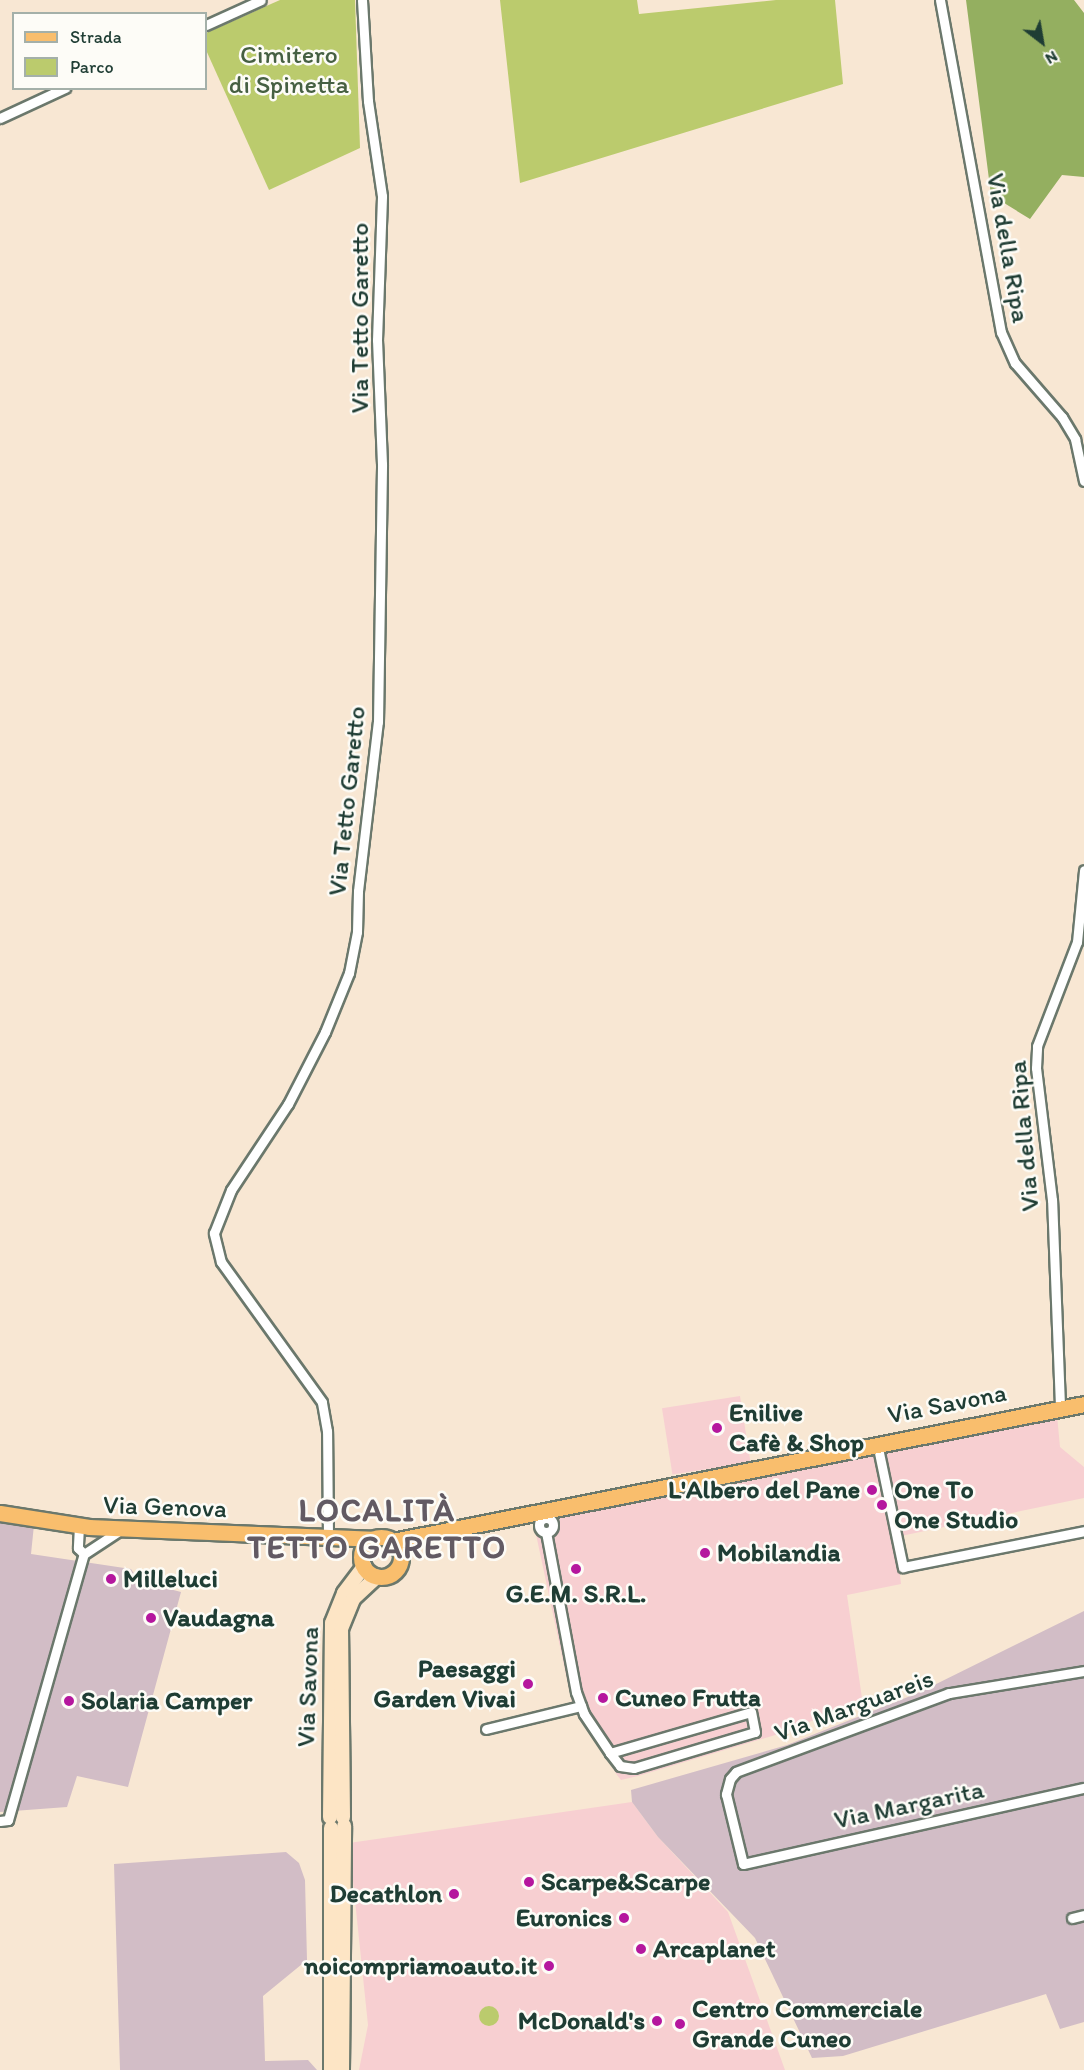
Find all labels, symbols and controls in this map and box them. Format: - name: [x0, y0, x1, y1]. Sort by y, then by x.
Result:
- legend: [12, 12, 207, 90]
- north arrow: [1012, 12, 1072, 72]
- text: Strada: [70, 26, 122, 48]
- park label: Cimitero di Spinetta: [229, 39, 349, 100]
- text: N: [1042, 47, 1061, 69]
- text: Parco: [70, 56, 114, 78]
- street label: Via della Ripa: [980, 172, 1036, 324]
- street label: Via Tetto Garetto: [344, 224, 376, 412]
- street label: Via Tetto Garetto: [322, 706, 372, 896]
- street label: Via della Ripa: [1002, 1060, 1046, 1212]
- street label: Via Savona: [885, 1377, 1009, 1431]
- place label: Enilive Cafè & Shop: [729, 1397, 864, 1458]
- marker: Enilive Cafè & Shop: [710, 1421, 724, 1435]
- place label: L'Albero del Pane: [668, 1474, 860, 1506]
- place label: One To One Studio: [894, 1474, 1018, 1536]
- marker: L'Albero del Pane: [865, 1483, 879, 1497]
- street label: Via Genova: [102, 1489, 228, 1525]
- district label: LOCALITÀ TETTO GARETTO: [247, 1492, 507, 1567]
- marker: One To One Studio: [875, 1498, 889, 1512]
- place label: Mobilandia: [717, 1537, 840, 1569]
- marker: Mobilandia: [698, 1546, 712, 1560]
- marker: G.E.M. S.R.L.: [569, 1562, 583, 1576]
- place label: Milleluci: [123, 1563, 218, 1595]
- marker: Milleluci: [104, 1572, 118, 1586]
- place label: G.E.M. S.R.L.: [505, 1578, 647, 1610]
- place label: Vaudagna: [163, 1602, 274, 1634]
- marker: Vaudagna: [144, 1611, 158, 1625]
- street label: Via Savona: [290, 1626, 326, 1748]
- place label: Paesaggi Garden Vivai: [374, 1653, 516, 1714]
- street label: Via Marguareis: [770, 1663, 938, 1749]
- marker: Paesaggi Garden Vivai: [521, 1677, 535, 1691]
- place label: Cuneo Frutta: [615, 1682, 761, 1714]
- place label: Solaria Camper: [81, 1685, 252, 1717]
- marker: Cuneo Frutta: [596, 1691, 610, 1705]
- marker: Solaria Camper: [62, 1694, 76, 1708]
- street label: Via Margarita: [832, 1774, 986, 1836]
- place label: Scarpe&Scarpe: [541, 1866, 710, 1898]
- marker: Scarpe&Scarpe: [522, 1875, 536, 1889]
- place label: Decathlon: [329, 1878, 442, 1910]
- marker: Decathlon: [447, 1887, 461, 1901]
- place label: Euronics: [516, 1902, 612, 1934]
- marker: Euronics: [617, 1911, 631, 1925]
- place label: Arcaplanet: [653, 1933, 775, 1965]
- marker: Arcaplanet: [634, 1942, 648, 1956]
- place label: noicompriamoauto.it: [304, 1950, 537, 1982]
- marker: noicompriamoauto.it: [542, 1959, 556, 1973]
- place label: Centro Commerciale Grande Cuneo: [692, 1993, 922, 2054]
- place label: McDonald's: [518, 2005, 645, 2037]
- marker: McDonald's: [650, 2014, 664, 2028]
- marker: Centro Commerciale Grande Cuneo: [673, 2017, 687, 2031]

